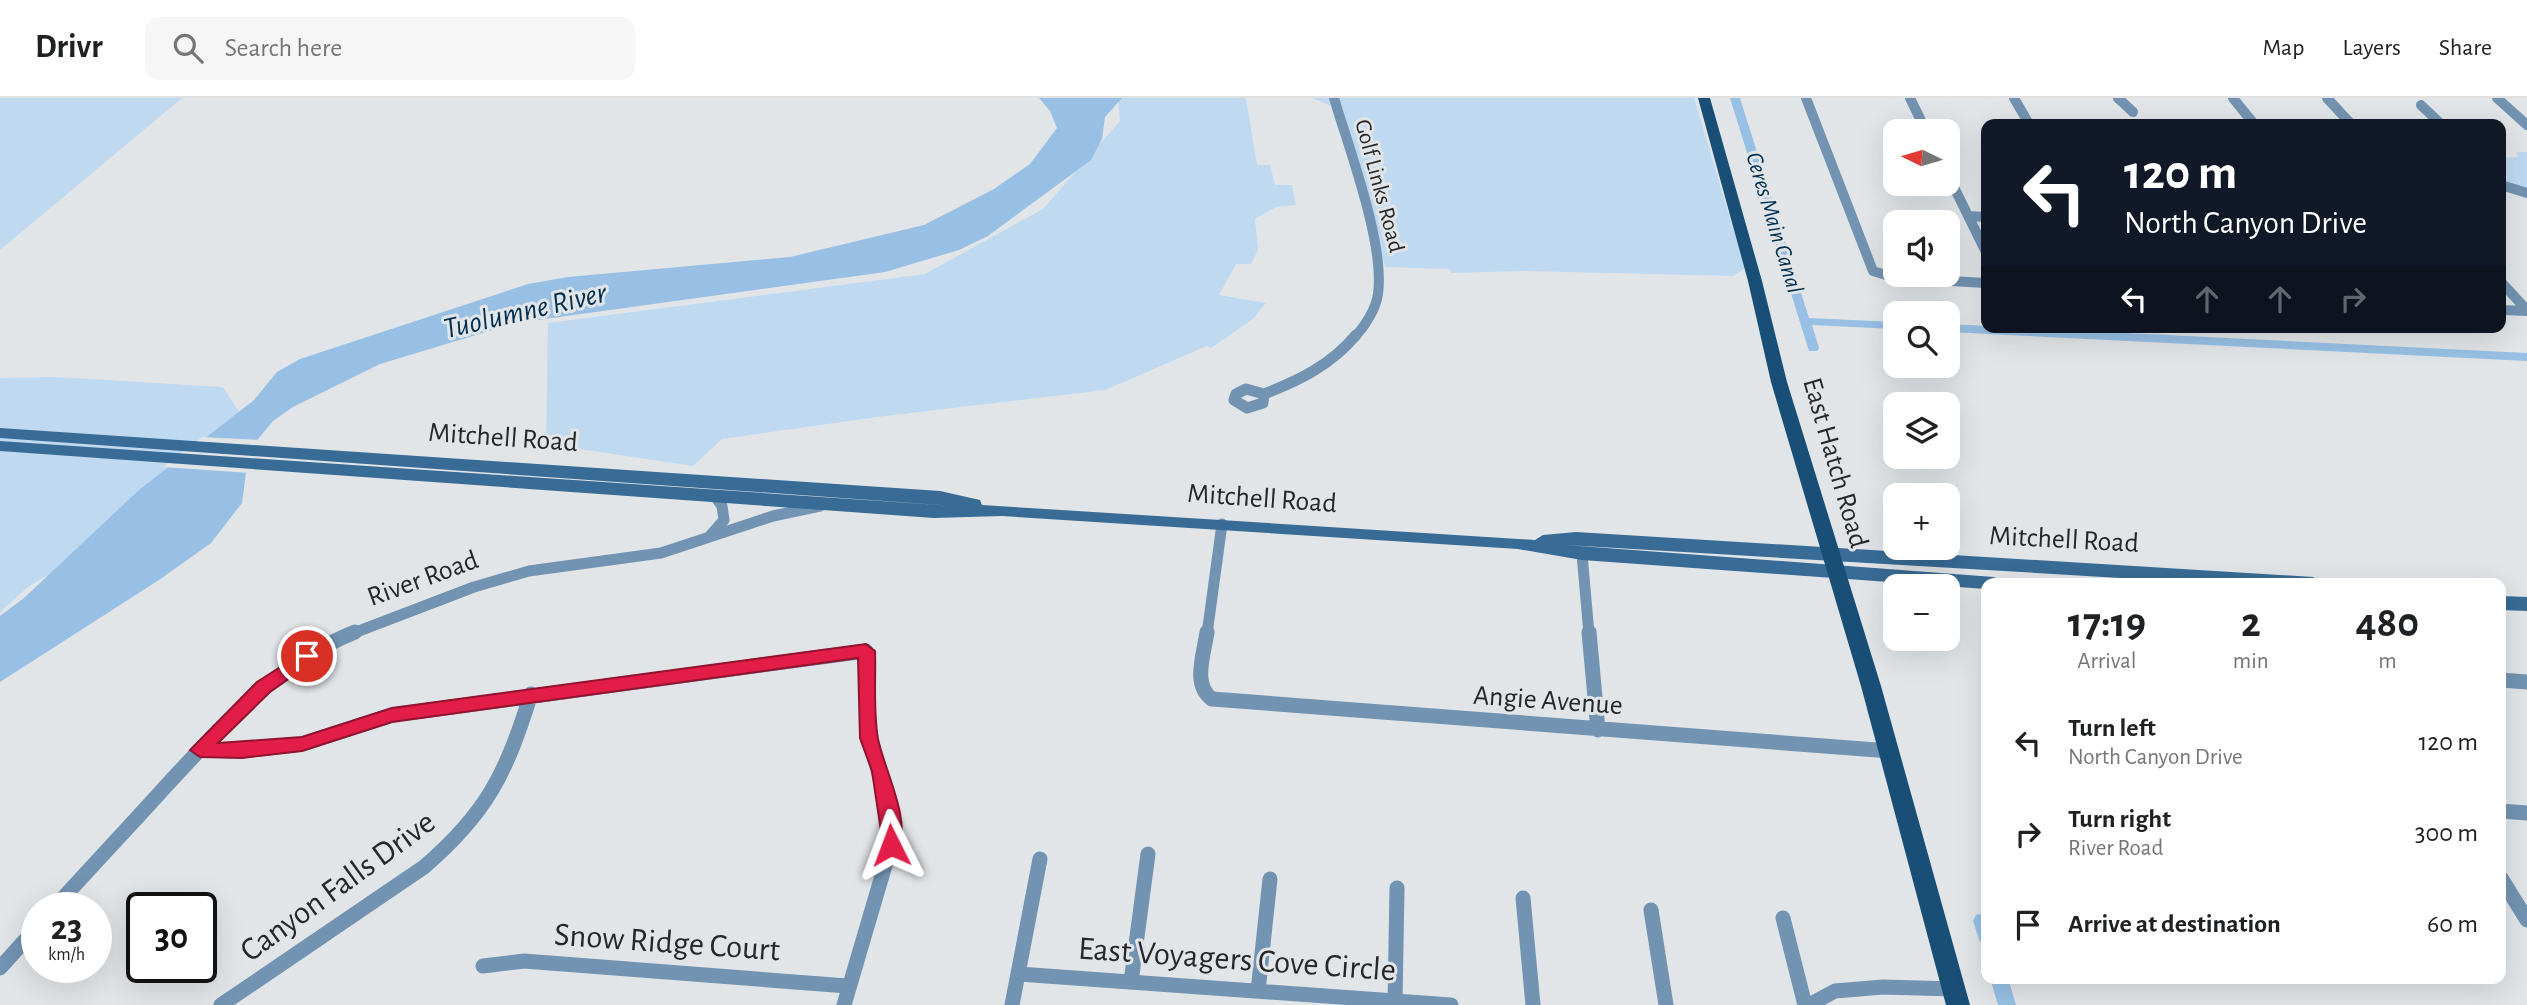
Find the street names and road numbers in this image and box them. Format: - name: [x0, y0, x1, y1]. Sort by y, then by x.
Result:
- street label: Golf Links Road: [1350, 117, 1408, 255]
- street label: East Hatch Road: [1797, 375, 1873, 551]
- street label: Mitchell Road: [427, 419, 579, 457]
- street label: Mitchell Road: [1186, 480, 1338, 518]
- street label: Mitchell Road: [1988, 522, 2140, 558]
- street label: River Road: [364, 546, 482, 612]
- street label: Angie Avenue: [1472, 682, 1624, 720]
- street label: Canyon Falls Drive: [235, 806, 441, 968]
- street label: Snow Ridge Court: [553, 919, 781, 967]
- street label: East Voyagers Cove Circle: [1077, 932, 1397, 988]

